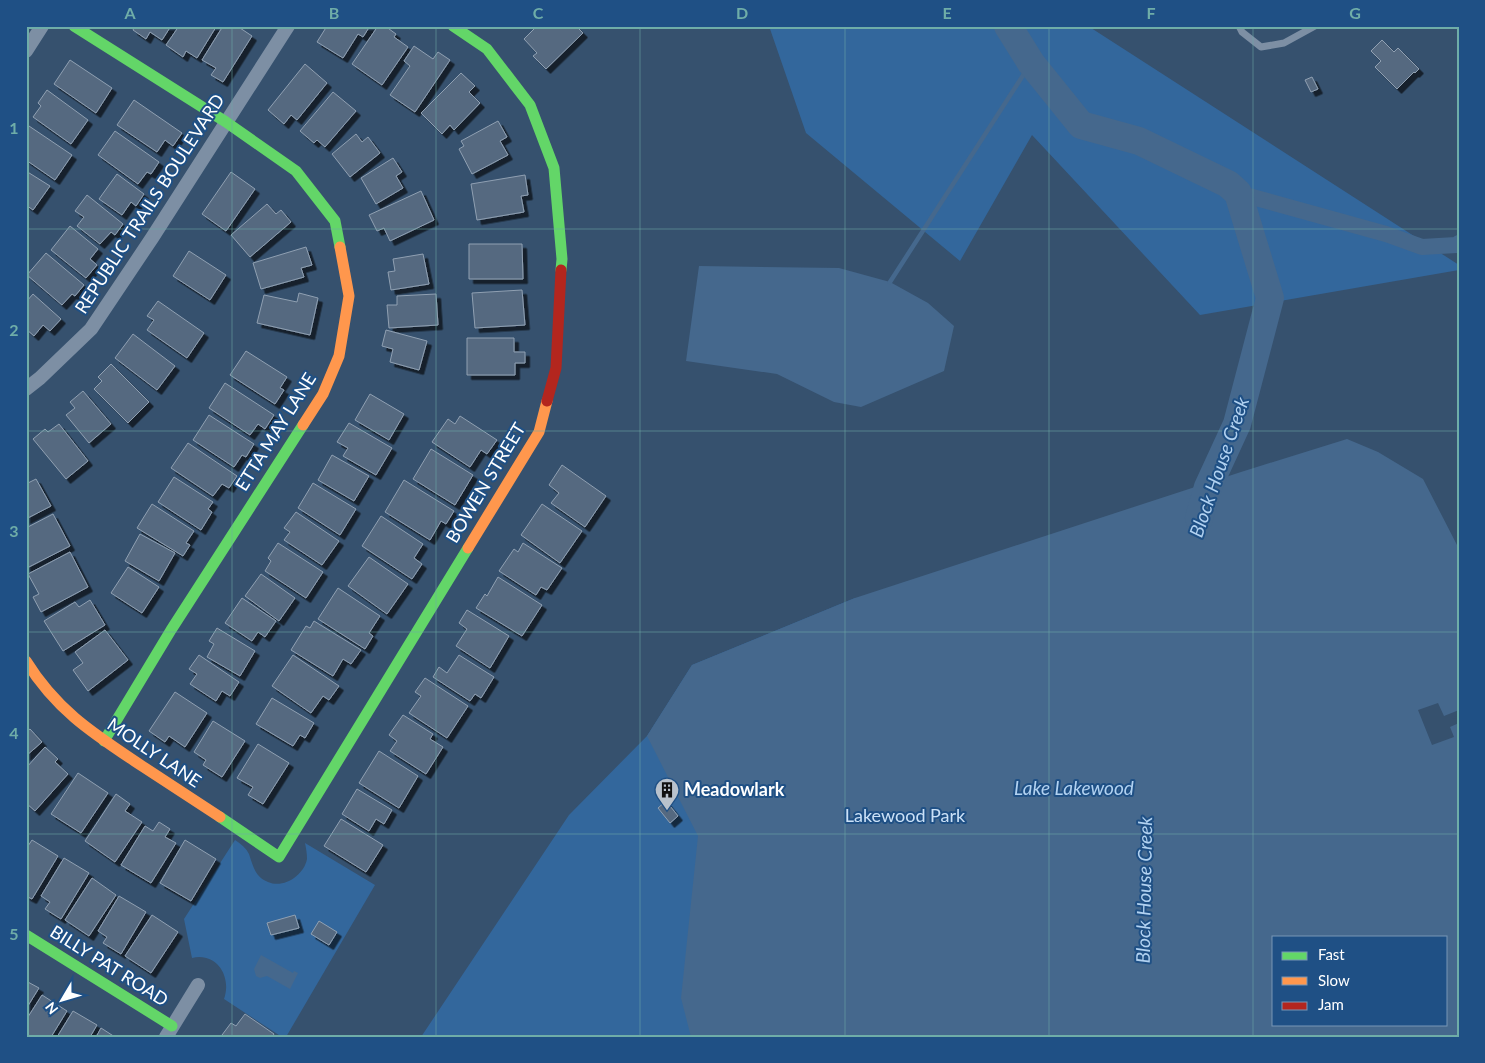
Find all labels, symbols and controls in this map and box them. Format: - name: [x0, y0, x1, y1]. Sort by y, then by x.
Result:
- text: A: [123, 3, 136, 22]
- text: B: [329, 3, 339, 22]
- text: C: [533, 3, 544, 22]
- text: D: [736, 3, 748, 22]
- text: E: [942, 3, 952, 22]
- text: F: [1146, 3, 1156, 22]
- text: G: [1349, 3, 1361, 22]
- street label: REPUBLIC TRAILS BOULEVARD: [70, 89, 229, 318]
- text: 1: [9, 118, 19, 137]
- text: 2: [9, 320, 19, 339]
- street label: ETTA MAY LANE: [230, 368, 320, 495]
- water label: Block House Creek: [1184, 393, 1254, 540]
- street label: BOWEN STREET: [441, 418, 530, 547]
- text: 3: [9, 521, 19, 540]
- street label: MOLLY LANE: [103, 713, 206, 792]
- text: 4: [9, 723, 19, 742]
- water label: Lake Lakewood: [1014, 776, 1134, 799]
- building icon: Meadowlark: [654, 777, 680, 811]
- place label: Meadowlark: [684, 778, 785, 800]
- park label: Lakewood Park: [845, 804, 966, 826]
- water label: Block House Creek: [1131, 815, 1156, 964]
- street label: BILLY PAT ROAD: [46, 920, 173, 1010]
- text: 5: [9, 924, 19, 943]
- legend: [1272, 936, 1448, 1026]
- text: Fast: [1318, 945, 1345, 963]
- text: Slow: [1318, 971, 1350, 989]
- north arrow: [38, 976, 88, 1026]
- text: Jam: [1318, 995, 1344, 1013]
- text: N: [41, 999, 61, 1018]

